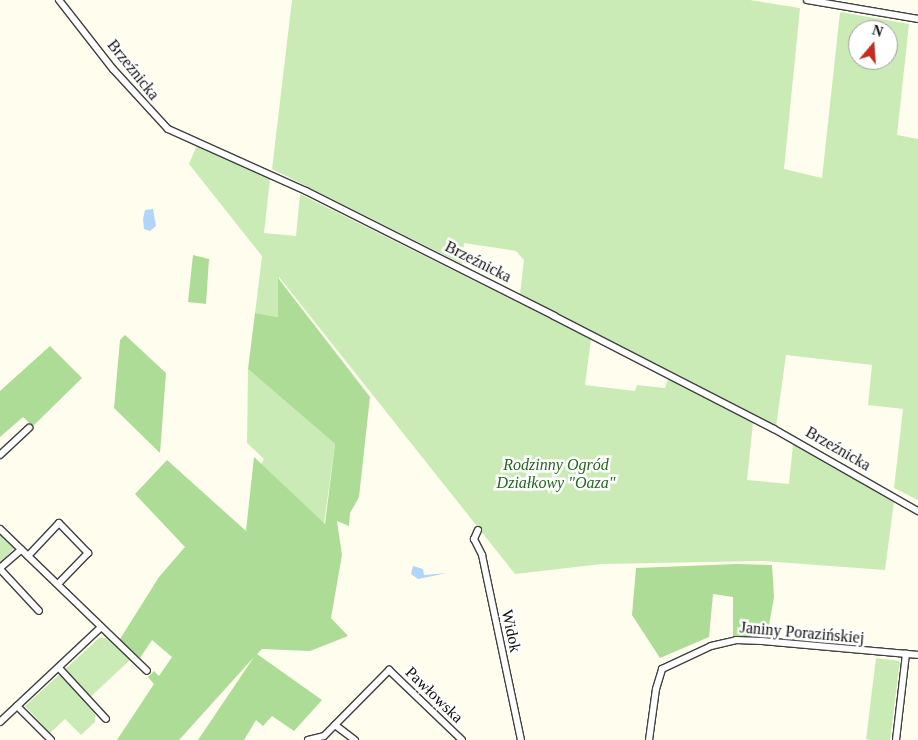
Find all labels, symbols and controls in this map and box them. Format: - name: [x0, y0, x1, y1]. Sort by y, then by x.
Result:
- north arrow: [848, 20, 898, 70]
- text: N: [870, 23, 885, 40]
- street label: Brzeźnicka: [103, 36, 163, 104]
- street label: Brzeźnicka: [442, 237, 514, 287]
- street label: Brzeźnicka: [802, 423, 874, 475]
- park label: Rodzinny Ogród Działkowy "Oaza": [497, 455, 615, 493]
- street label: Widok: [497, 608, 525, 654]
- street label: Janiny Porazińskiej: [739, 618, 865, 648]
- street label: Pawłowska: [401, 663, 467, 727]

